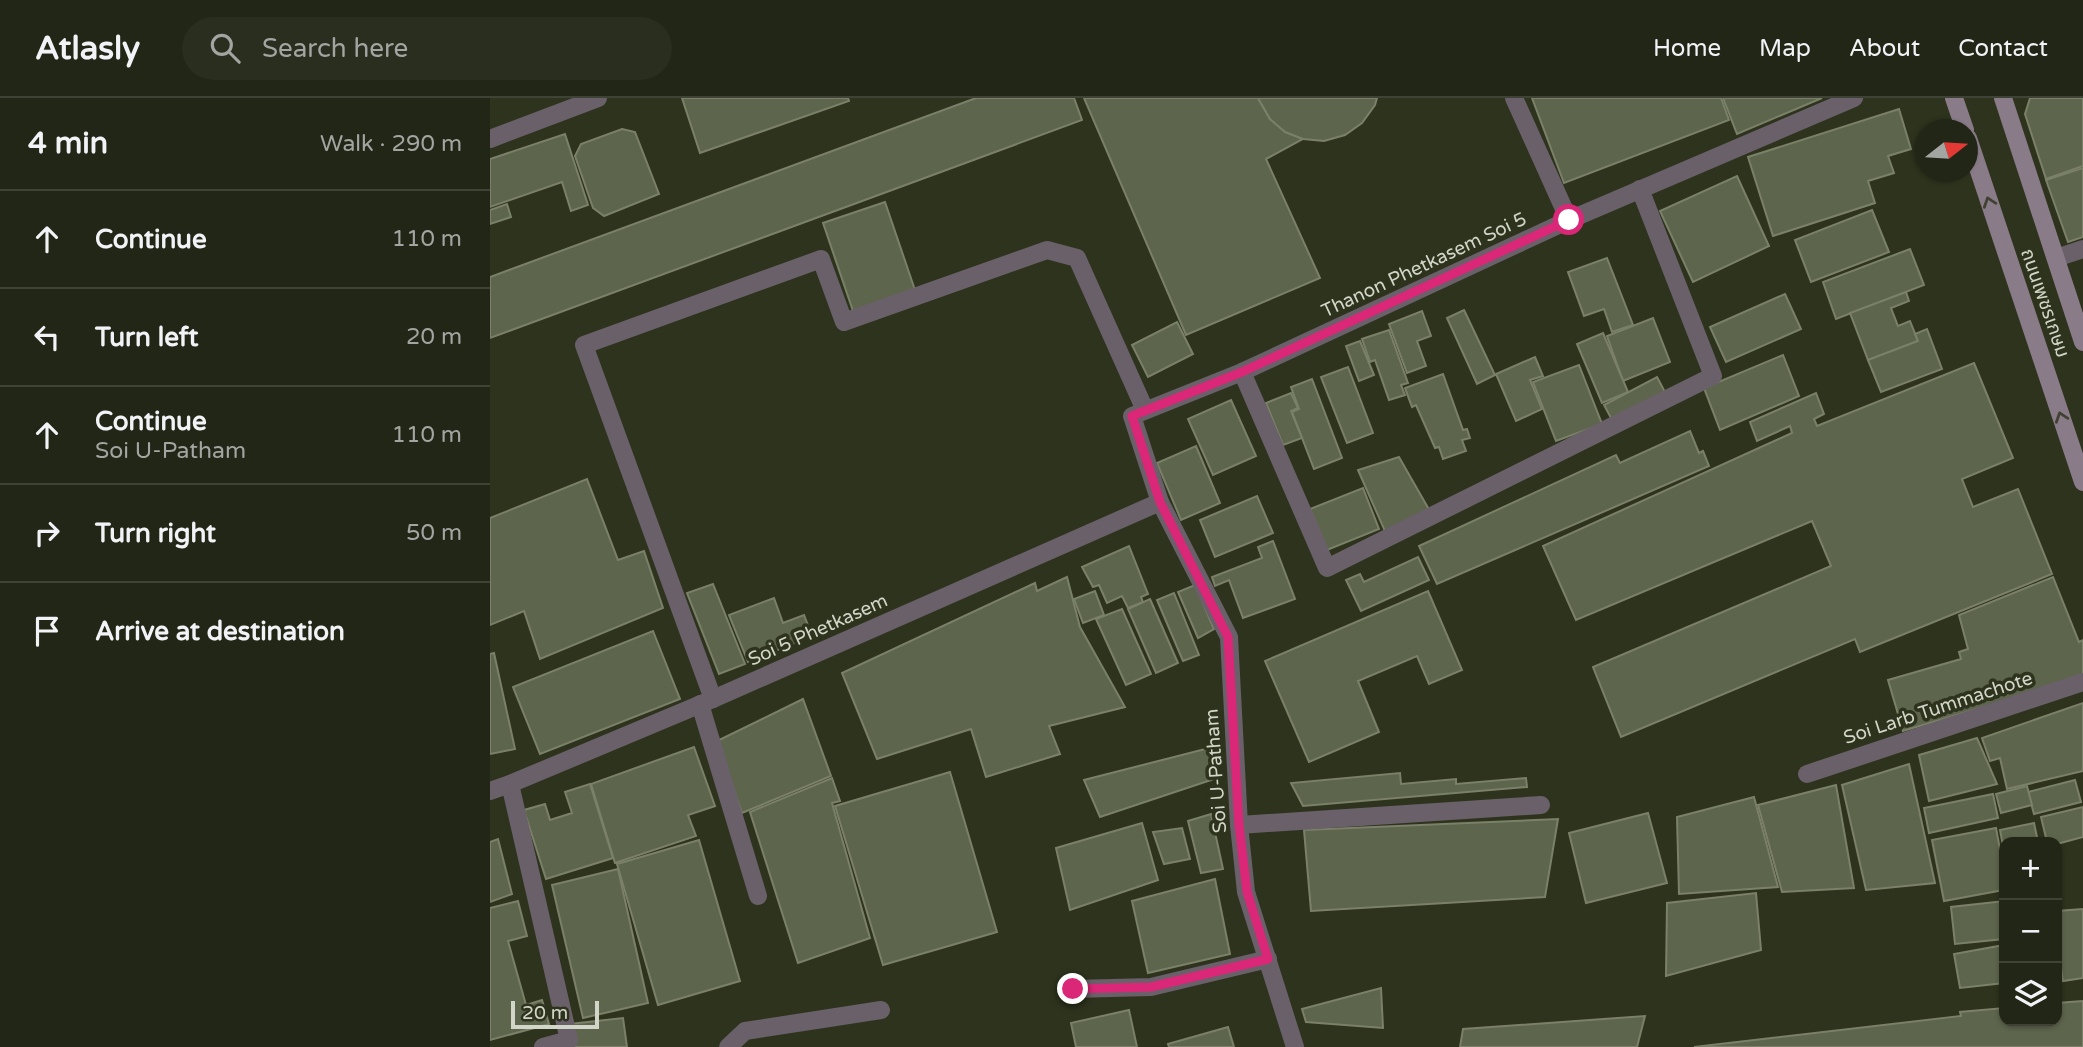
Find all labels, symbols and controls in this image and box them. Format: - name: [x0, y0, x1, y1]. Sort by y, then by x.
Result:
- search box: [182, 17, 672, 80]
- text: Atlasly: [35, 29, 140, 68]
- icon: search: [206, 29, 244, 67]
- text: Search here: [262, 33, 408, 64]
- text: Home: [1653, 34, 1721, 63]
- text: Map: [1759, 34, 1811, 63]
- text: About: [1849, 34, 1920, 63]
- text: Contact: [1958, 34, 2048, 63]
- north arrow: [1915, 119, 1978, 182]
- text: 4 min: [28, 125, 108, 162]
- text: Walk · 290 m: [320, 130, 462, 158]
- one-way arrow: [1983, 196, 1997, 208]
- route start: [1553, 204, 1584, 235]
- street label: Thanon Phetkasem Soi 5: [1318, 208, 1530, 322]
- icon: ahead: [28, 220, 66, 258]
- text: Continue: [95, 224, 207, 255]
- text: 110 m: [392, 225, 462, 253]
- street label: ถนนเพชรเกษม: [2016, 246, 2074, 360]
- icon: left: [28, 318, 66, 356]
- text: Turn left: [95, 322, 198, 353]
- text: 20 m: [406, 323, 462, 351]
- text: Continue: [95, 406, 207, 437]
- one-way arrow: [2055, 412, 2069, 424]
- icon: ahead: [28, 416, 66, 454]
- text: 110 m: [392, 421, 462, 449]
- text: Soi U-Patham: [95, 437, 246, 465]
- icon: right: [28, 514, 66, 552]
- text: Turn right: [95, 518, 216, 549]
- text: 50 m: [406, 519, 462, 547]
- street label: Soi 5 Phetkasem: [745, 589, 891, 671]
- icon: arrive: [28, 612, 66, 650]
- text: Arrive at destination: [95, 616, 345, 647]
- street label: Soi Larb Tummachote: [1841, 667, 2035, 749]
- street label: Soi U-Patham: [1201, 708, 1231, 834]
- map controls: [1999, 837, 2062, 1026]
- button: +: [1999, 837, 2062, 900]
- button: −: [1999, 900, 2062, 963]
- button: layers: [1999, 963, 2062, 1026]
- route end: [1057, 973, 1088, 1004]
- scale bar: [511, 998, 598, 1030]
- text: 20 m: [522, 1002, 568, 1024]

